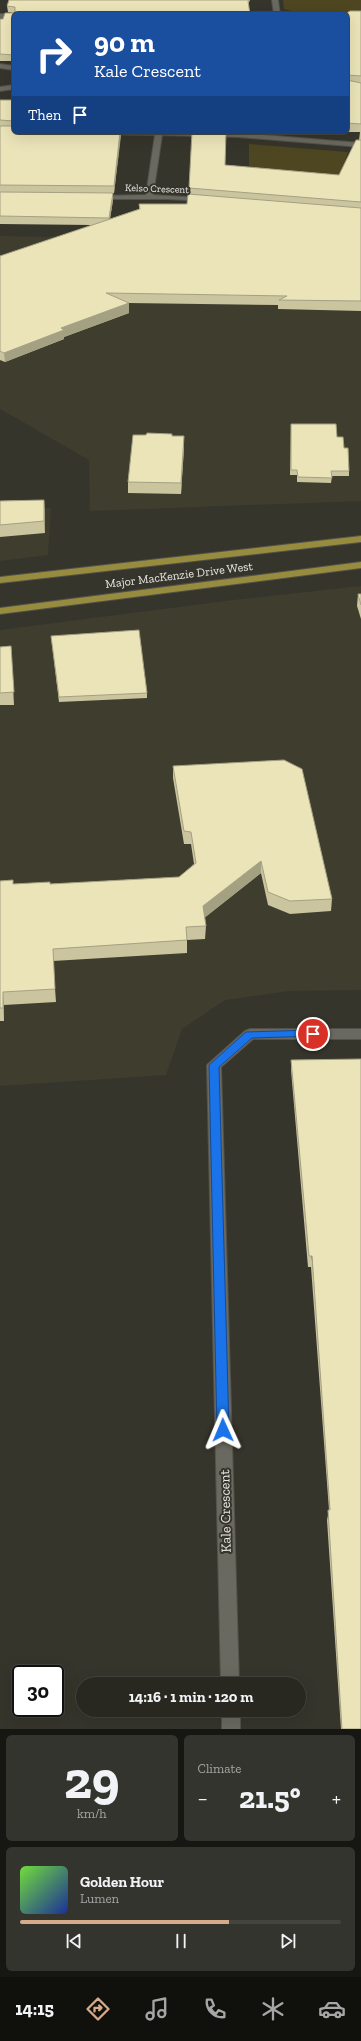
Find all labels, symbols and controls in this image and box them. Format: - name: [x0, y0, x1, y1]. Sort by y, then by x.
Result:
- text: 90 m: [94, 26, 155, 59]
- icon: right: [28, 28, 80, 80]
- text: Kale Crescent: [94, 60, 201, 82]
- icon: arrive: [69, 104, 91, 126]
- text: Then: [28, 106, 61, 124]
- street label: Kelso Crescent: [125, 182, 189, 196]
- street label: Major MacKenzie Drive West: [104, 559, 254, 592]
- pin: [296, 1017, 330, 1051]
- icon: arrive: [302, 1023, 324, 1045]
- position arrow: [202, 1409, 244, 1451]
- street label: Kale Crescent: [216, 1468, 235, 1553]
- speed limit sign: 30: [12, 1665, 64, 1717]
- text: 14:16 · 1 min · 120 m: [129, 1688, 253, 1706]
- text: 29: [64, 1749, 120, 1811]
- text: Climate: [198, 1761, 241, 1776]
- text: 21.5°: [239, 1780, 301, 1816]
- text: −: [198, 1785, 208, 1812]
- text: +: [332, 1785, 341, 1812]
- text: km/h: [77, 1806, 107, 1821]
- text: Golden Hour: [80, 1873, 164, 1891]
- text: Lumen: [80, 1891, 119, 1906]
- icon: previous: [63, 1930, 85, 1952]
- icon: pause: [170, 1930, 192, 1952]
- icon: next: [277, 1930, 299, 1952]
- icon: directions: [84, 1995, 112, 2023]
- icon: music: [143, 1995, 171, 2023]
- icon: phone: [201, 1995, 229, 2023]
- icon: climate: [259, 1995, 287, 2023]
- icon: car: [318, 1995, 346, 2023]
- text: 14:15: [15, 1998, 54, 2020]

